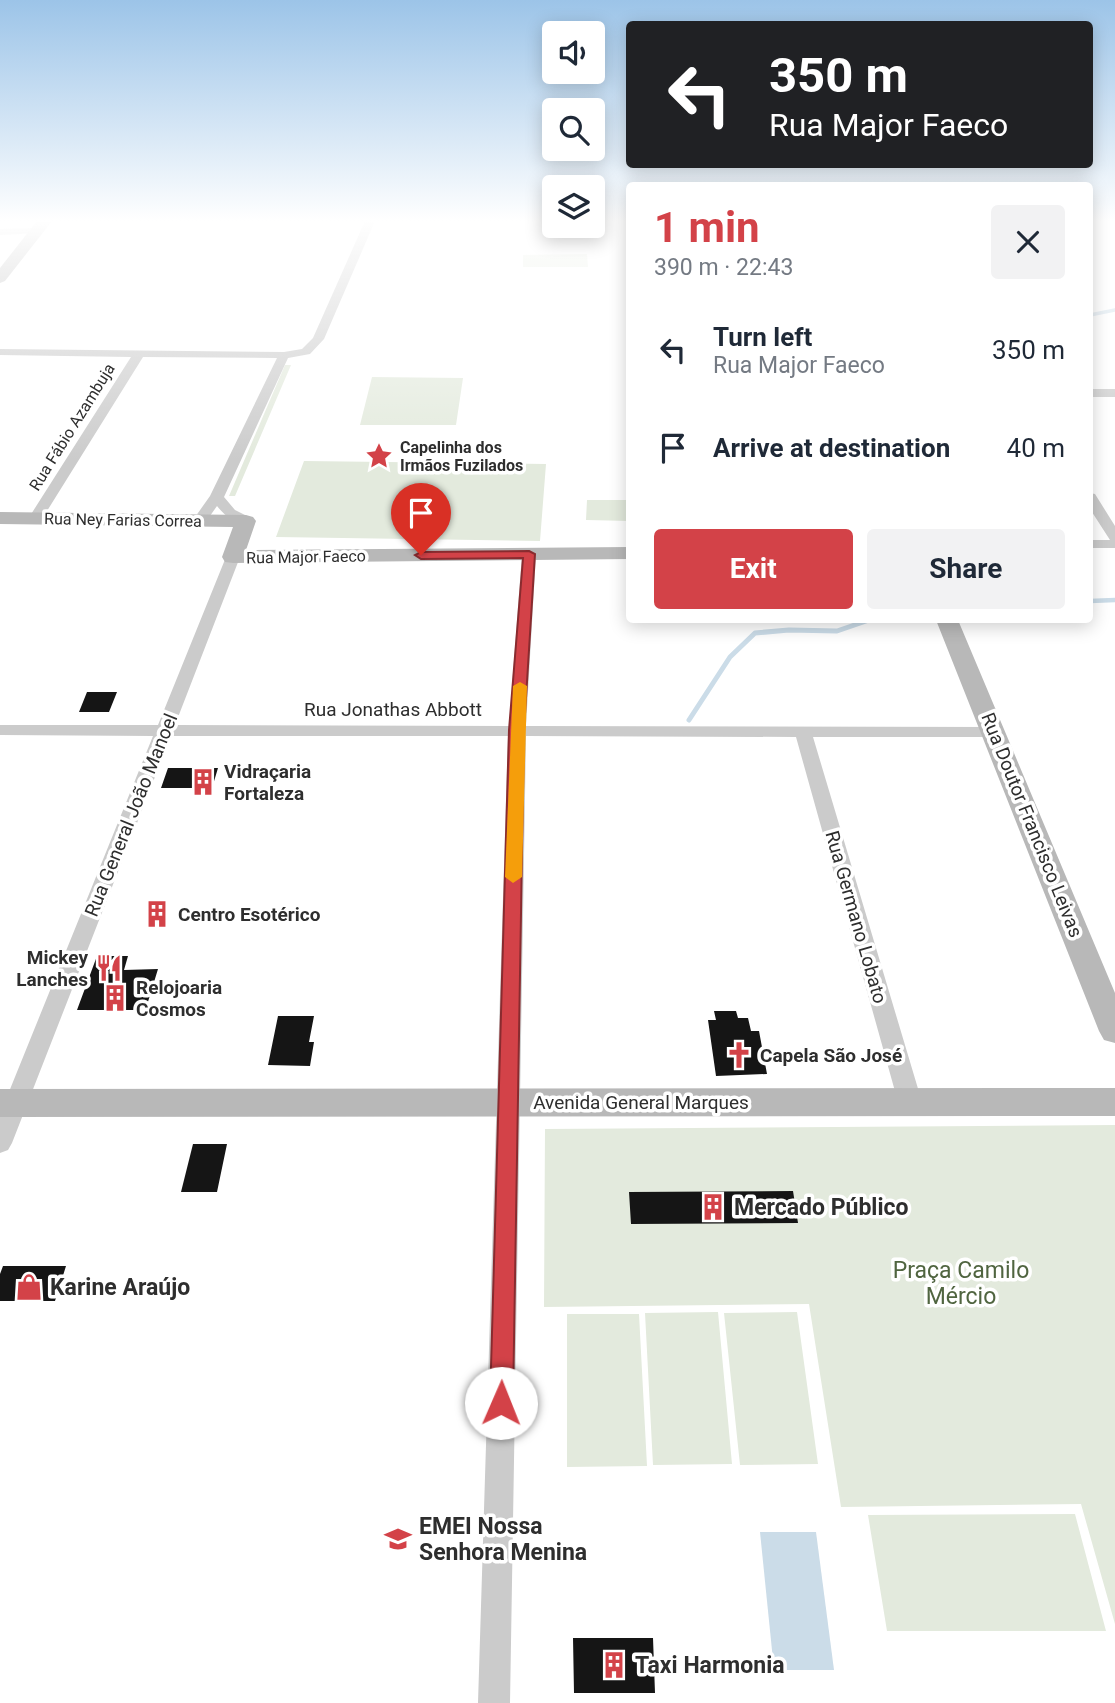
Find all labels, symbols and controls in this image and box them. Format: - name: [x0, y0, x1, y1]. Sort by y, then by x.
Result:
- map controls: [542, 21, 605, 238]
- button: sound: [542, 21, 605, 84]
- text: 350 m: [769, 47, 908, 104]
- icon: left: [654, 49, 745, 140]
- button: search: [542, 98, 605, 161]
- text: Rua Major Faeco: [769, 106, 1008, 144]
- button: layers: [542, 175, 605, 238]
- text: 1 min: [654, 203, 760, 252]
- button: close: [991, 205, 1065, 279]
- text: 390 m · 22:43: [654, 254, 793, 281]
- text: Turn left: [713, 322, 812, 352]
- icon: left: [654, 331, 692, 369]
- text: 350 m: [992, 335, 1065, 365]
- text: Rua Major Faeco: [713, 352, 885, 379]
- street label: Rua Fábio Azambuja: [25, 360, 119, 494]
- icon: arrive: [654, 429, 692, 467]
- text: Arrive at destination: [713, 433, 950, 463]
- text: 40 m: [1007, 433, 1065, 463]
- place label: Capelinha dos Irmãos Fuzilados: [400, 438, 523, 475]
- place icon: Capelinha dos Irmãos Fuzilados: [364, 441, 394, 471]
- pin: [391, 483, 451, 555]
- icon: arrive: [402, 494, 440, 532]
- street label: Rua Ney Farias Correa: [44, 509, 202, 531]
- button: Exit: [654, 529, 853, 609]
- button: Share: [867, 529, 1065, 609]
- street label: Rua Major Faeco: [246, 546, 366, 568]
- street label: Rua Jonathas Abbott: [304, 698, 482, 721]
- street label: Rua Doutor Francisco Leivas: [976, 709, 1088, 941]
- street label: Rua General João Manoel: [80, 710, 182, 920]
- place label: Vidraçaria Fortaleza: [224, 760, 311, 805]
- building icon: Vidraçaria Fortaleza: [188, 767, 218, 797]
- street label: Rua Germano Lobato: [820, 828, 892, 1006]
- building icon: Centro Esotérico: [142, 899, 172, 929]
- place label: Centro Esotérico: [178, 903, 321, 926]
- place label: Mickey Lanches: [16, 946, 88, 991]
- restaurant icon: Mickey Lanches: [94, 953, 124, 983]
- place label: Relojoaria Cosmos: [136, 976, 222, 1021]
- building icon: Relojoaria Cosmos: [100, 983, 130, 1013]
- church icon: Capela São José: [724, 1040, 754, 1070]
- place label: Capela São José: [760, 1044, 902, 1067]
- street label: Avenida General Marques: [533, 1091, 749, 1114]
- building icon: Mercado Público: [698, 1192, 728, 1222]
- place label: Mercado Público: [734, 1194, 909, 1221]
- park label: Praça Camilo Mércio: [893, 1257, 1029, 1310]
- shop icon: Karine Araújo: [14, 1272, 44, 1302]
- place label: Karine Araújo: [50, 1274, 190, 1301]
- position arrow: [464, 1366, 538, 1440]
- place label: EMEI Nossa Senhora Menina: [419, 1513, 587, 1566]
- school or university icon: EMEI Nossa Senhora Menina: [383, 1524, 413, 1554]
- building icon: Taxi Harmonia: [599, 1650, 629, 1680]
- place label: Taxi Harmonia: [635, 1652, 785, 1679]

